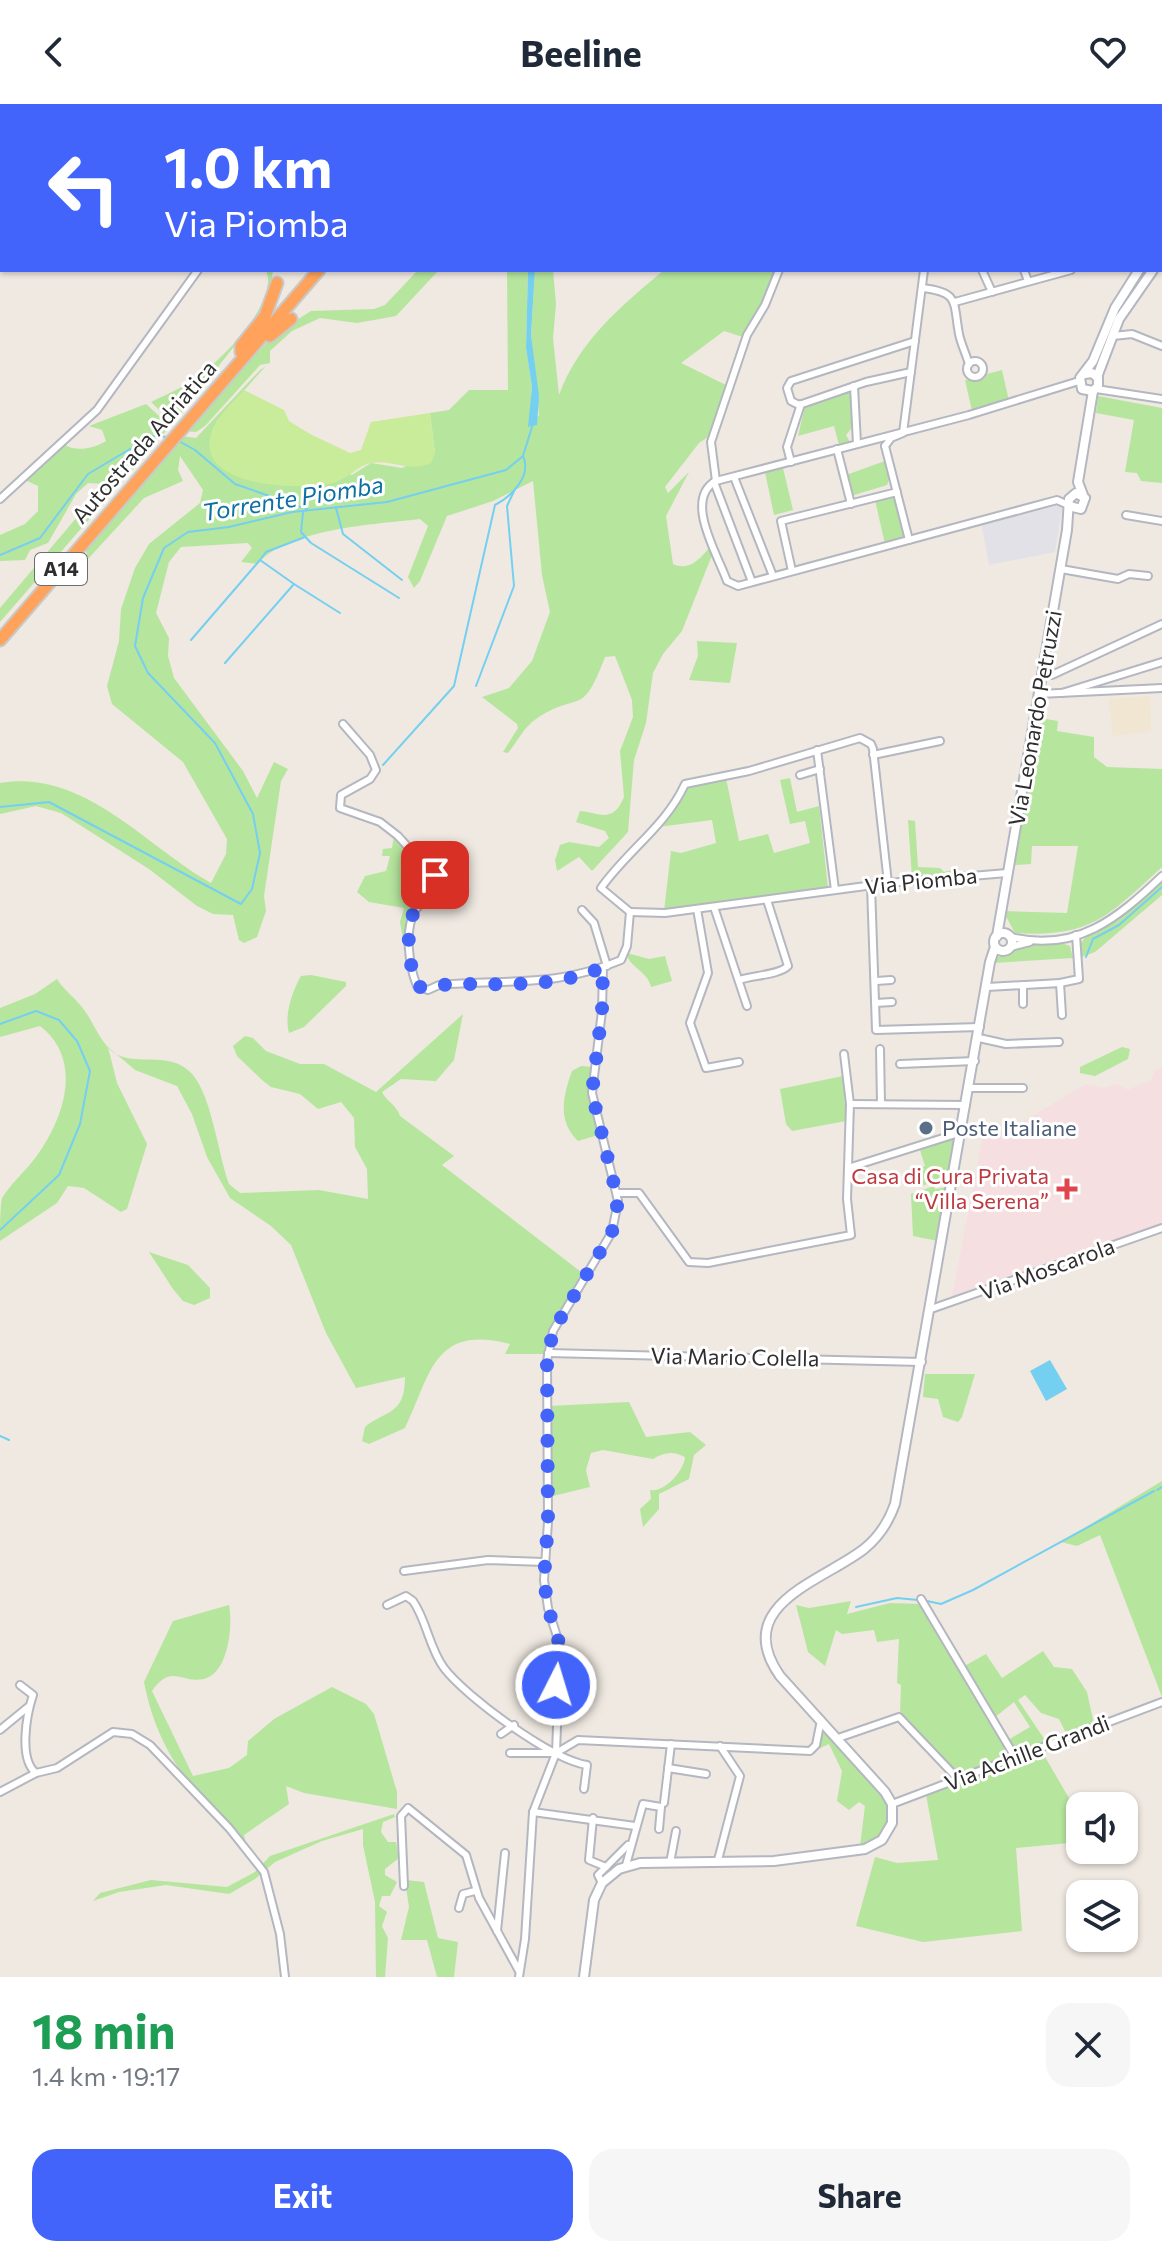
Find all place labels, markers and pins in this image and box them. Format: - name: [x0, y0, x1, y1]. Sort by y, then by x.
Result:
- pin: [401, 841, 469, 909]
- place label: Poste Italiane: [942, 1114, 1077, 1141]
- marker: Poste Italiane: [917, 1119, 935, 1137]
- place label: Casa di Cura Privata “Villa Serena”: [851, 1162, 1049, 1214]
- marker: Casa di Cura Privata “Villa Serena”: [1056, 1178, 1078, 1200]

